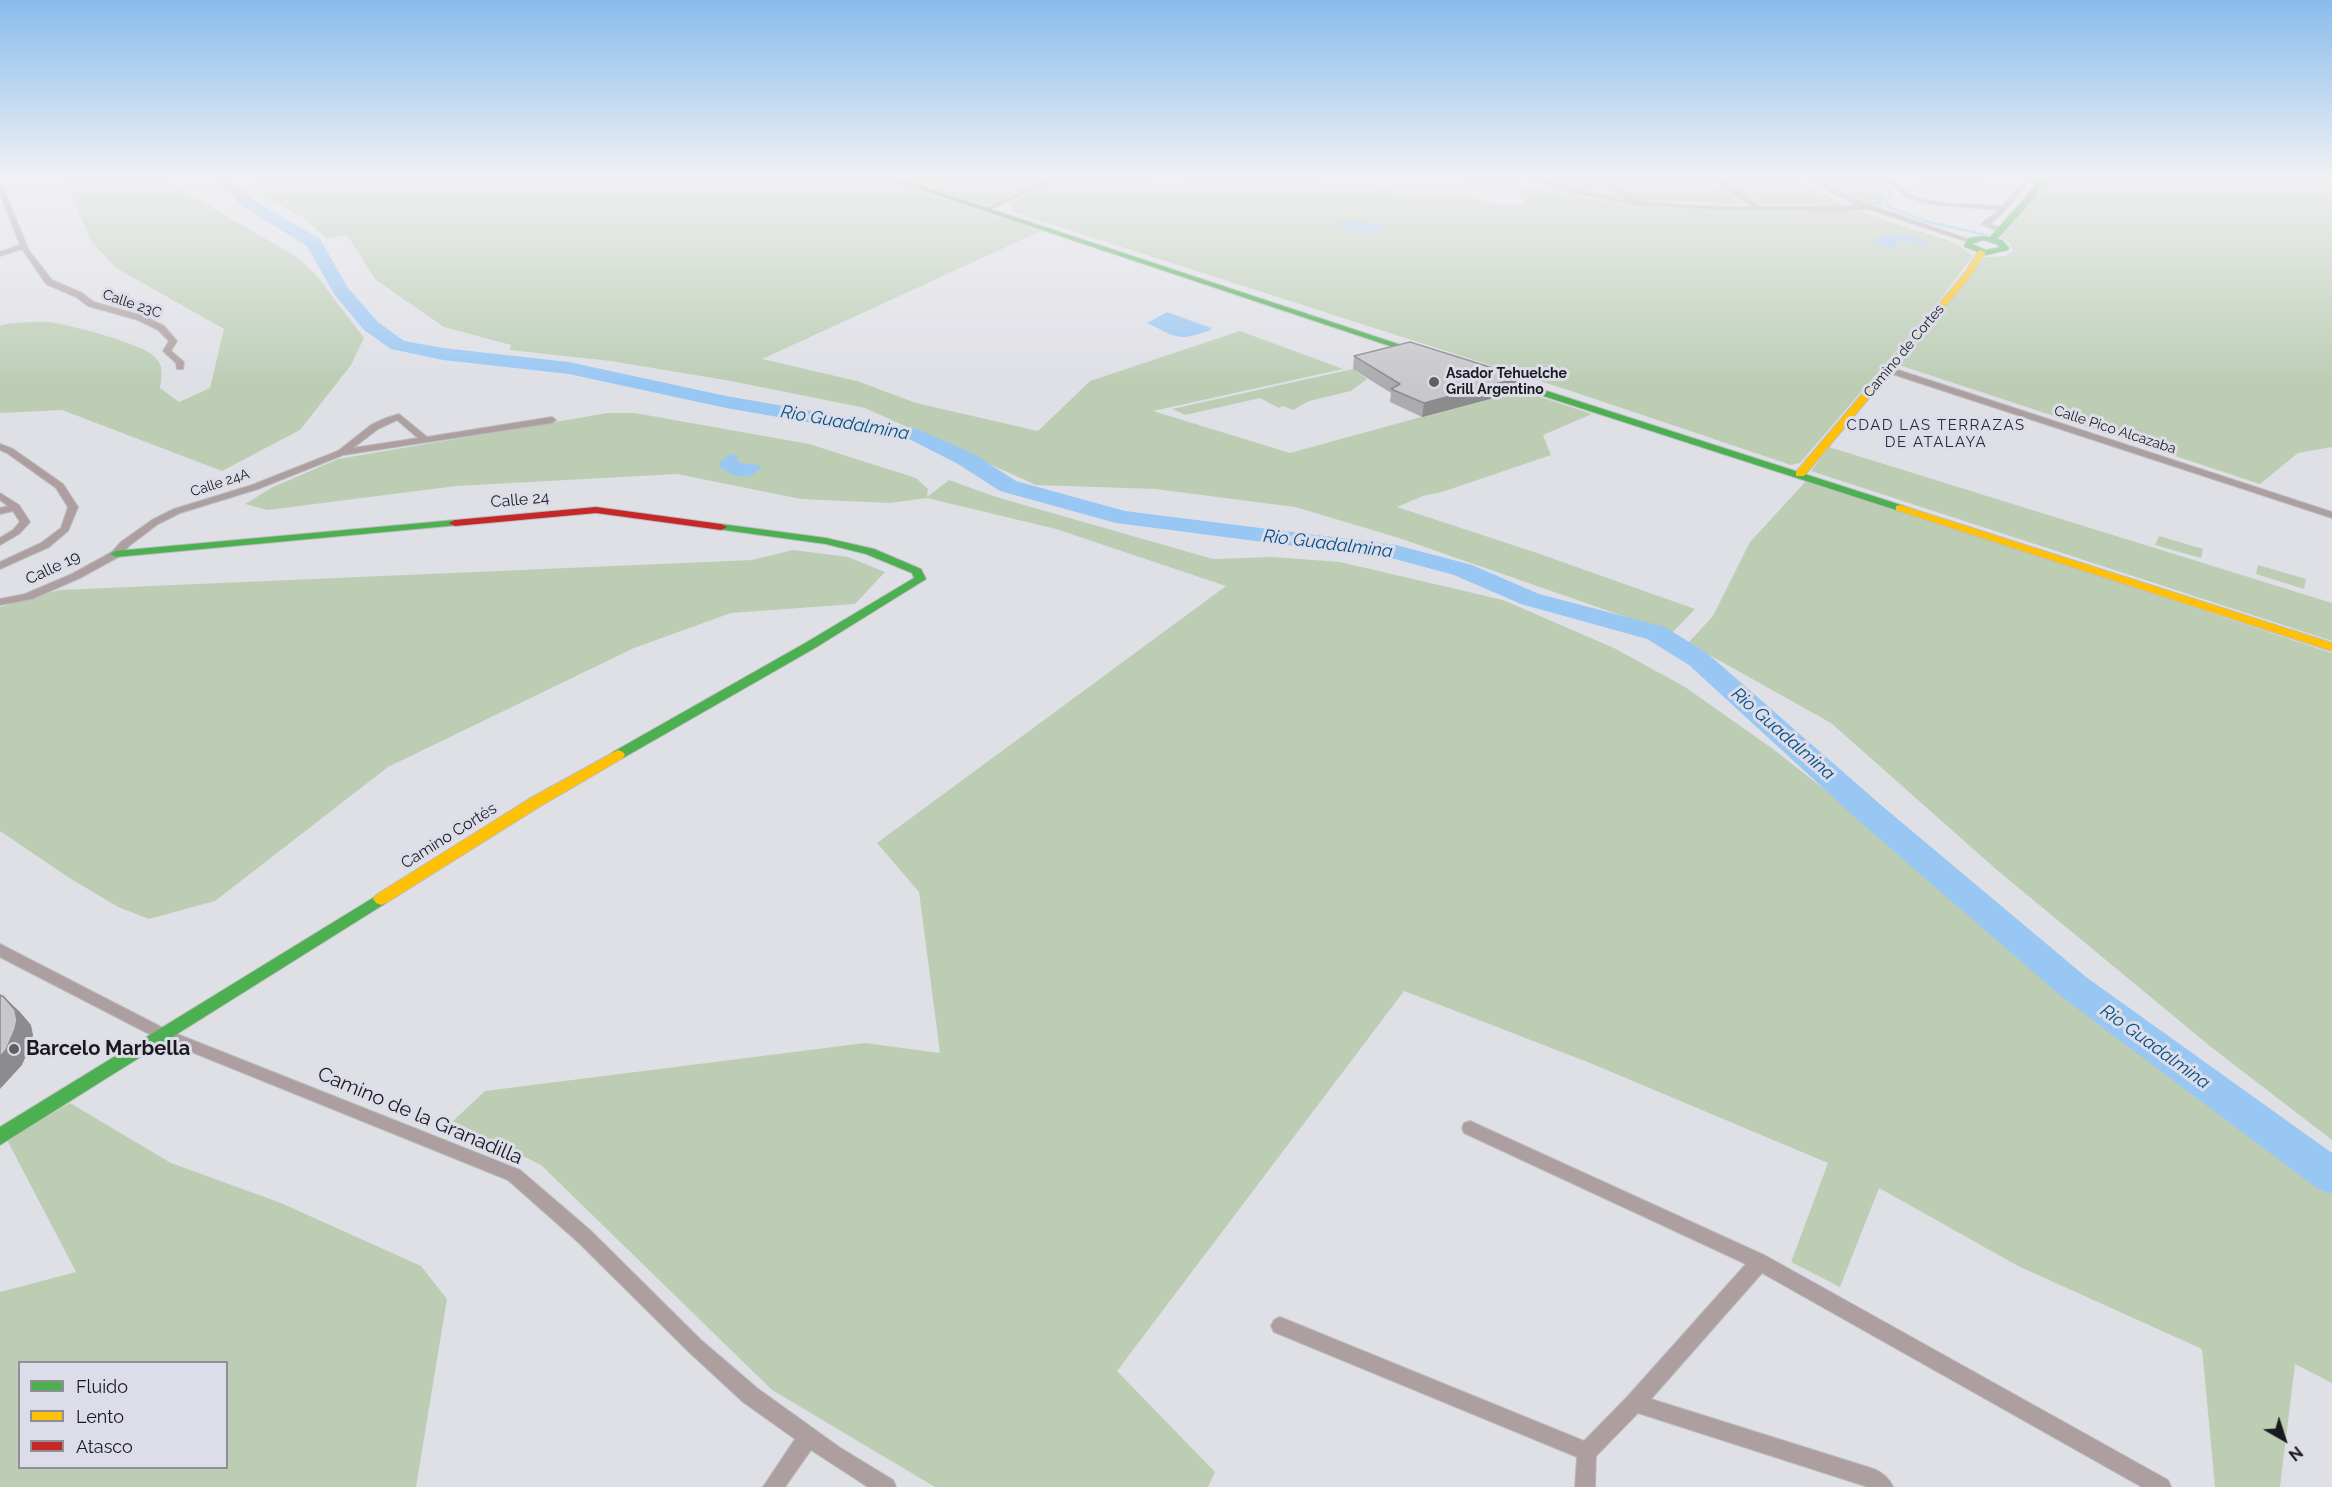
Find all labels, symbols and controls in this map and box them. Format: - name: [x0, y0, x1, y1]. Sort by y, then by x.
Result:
- street label: Calle 23C: [100, 286, 164, 322]
- street label: Camino de Cortes: [1860, 301, 1948, 401]
- place label: Asador Tehuelche Grill Argentino: [1446, 366, 1567, 398]
- marker: Asador Tehuelche Grill Argentino: [1427, 375, 1441, 389]
- water label: Rio Guadalmina: [779, 401, 911, 445]
- street label: Calle Pico Alcazaba: [2052, 402, 2178, 458]
- district label: CDAD LAS TERRAZAS DE ATALAYA: [1847, 416, 2025, 451]
- street label: Calle 24A: [188, 466, 252, 500]
- street label: Calle 24: [490, 488, 550, 512]
- water label: Rio Guadalmina: [1262, 525, 1394, 563]
- street label: Calle 19: [23, 547, 83, 589]
- water label: Rio Guadalmina: [1727, 683, 1839, 785]
- street label: Camino Cortés: [398, 799, 500, 873]
- water label: Rio Guadalmina: [2096, 1000, 2214, 1094]
- place label: Barcelo Marbella: [26, 1037, 190, 1061]
- marker: Barcelo Marbella: [7, 1042, 21, 1056]
- street label: Camino de la Granadilla: [314, 1062, 526, 1170]
- legend: [18, 1361, 228, 1469]
- text: Fluido: [76, 1376, 128, 1397]
- text: Lento: [76, 1406, 124, 1427]
- north arrow: [2254, 1409, 2314, 1469]
- text: Atasco: [76, 1436, 133, 1457]
- text: N: [2285, 1442, 2306, 1465]

